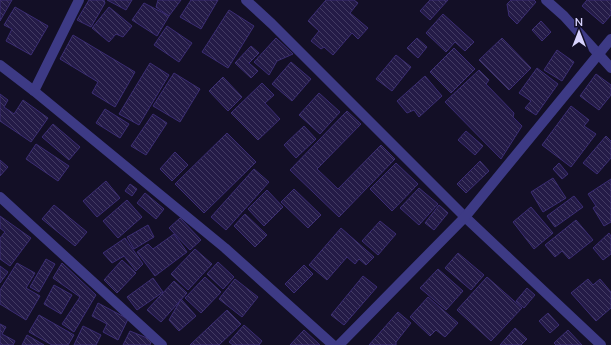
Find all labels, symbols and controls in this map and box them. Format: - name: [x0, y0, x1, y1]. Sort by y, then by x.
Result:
- north arrow: [559, 12, 599, 52]
- text: N: [575, 15, 583, 29]

